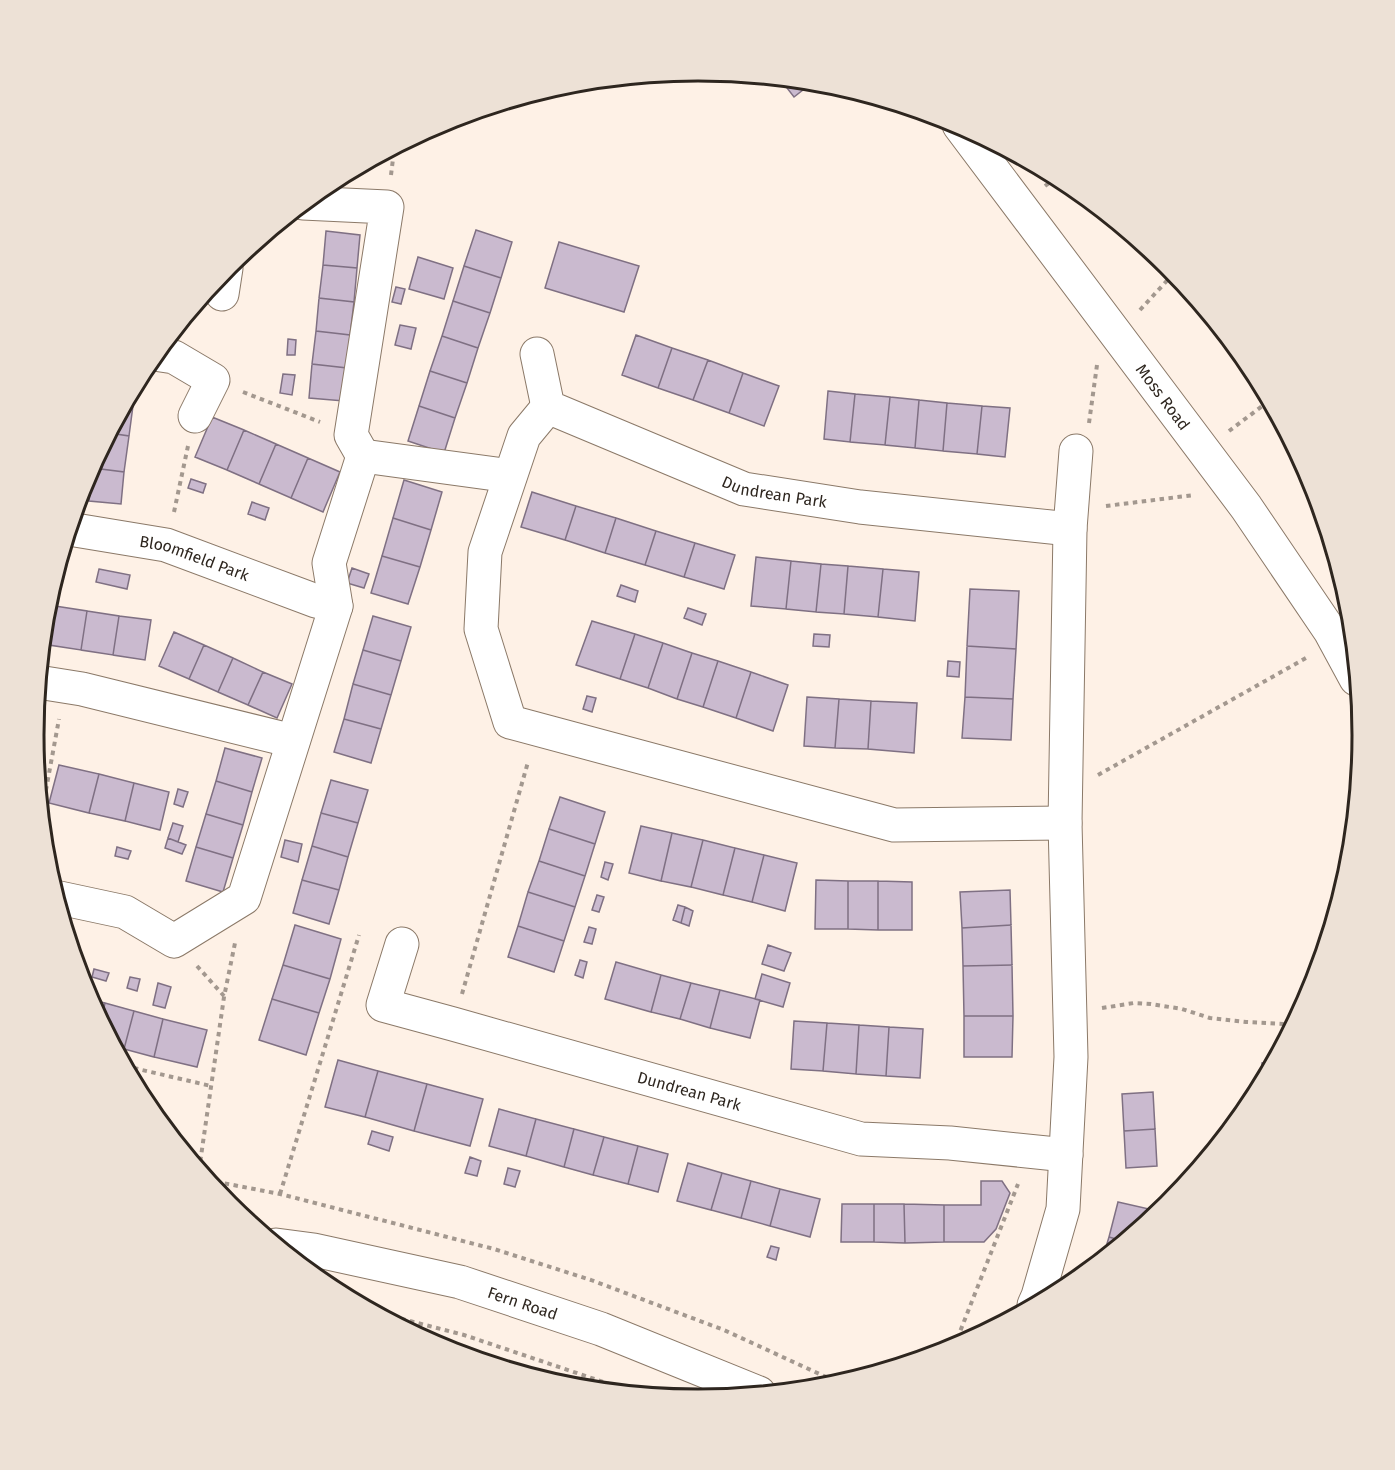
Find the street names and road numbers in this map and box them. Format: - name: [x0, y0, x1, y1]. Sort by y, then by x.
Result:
- street label: Moss Road: [1132, 360, 1194, 434]
- street label: Dundrean Park: [719, 471, 829, 511]
- street label: Bloomfield Park: [138, 531, 253, 585]
- street label: Dundrean Park: [635, 1067, 744, 1114]
- street label: Fern Road: [485, 1282, 560, 1323]

